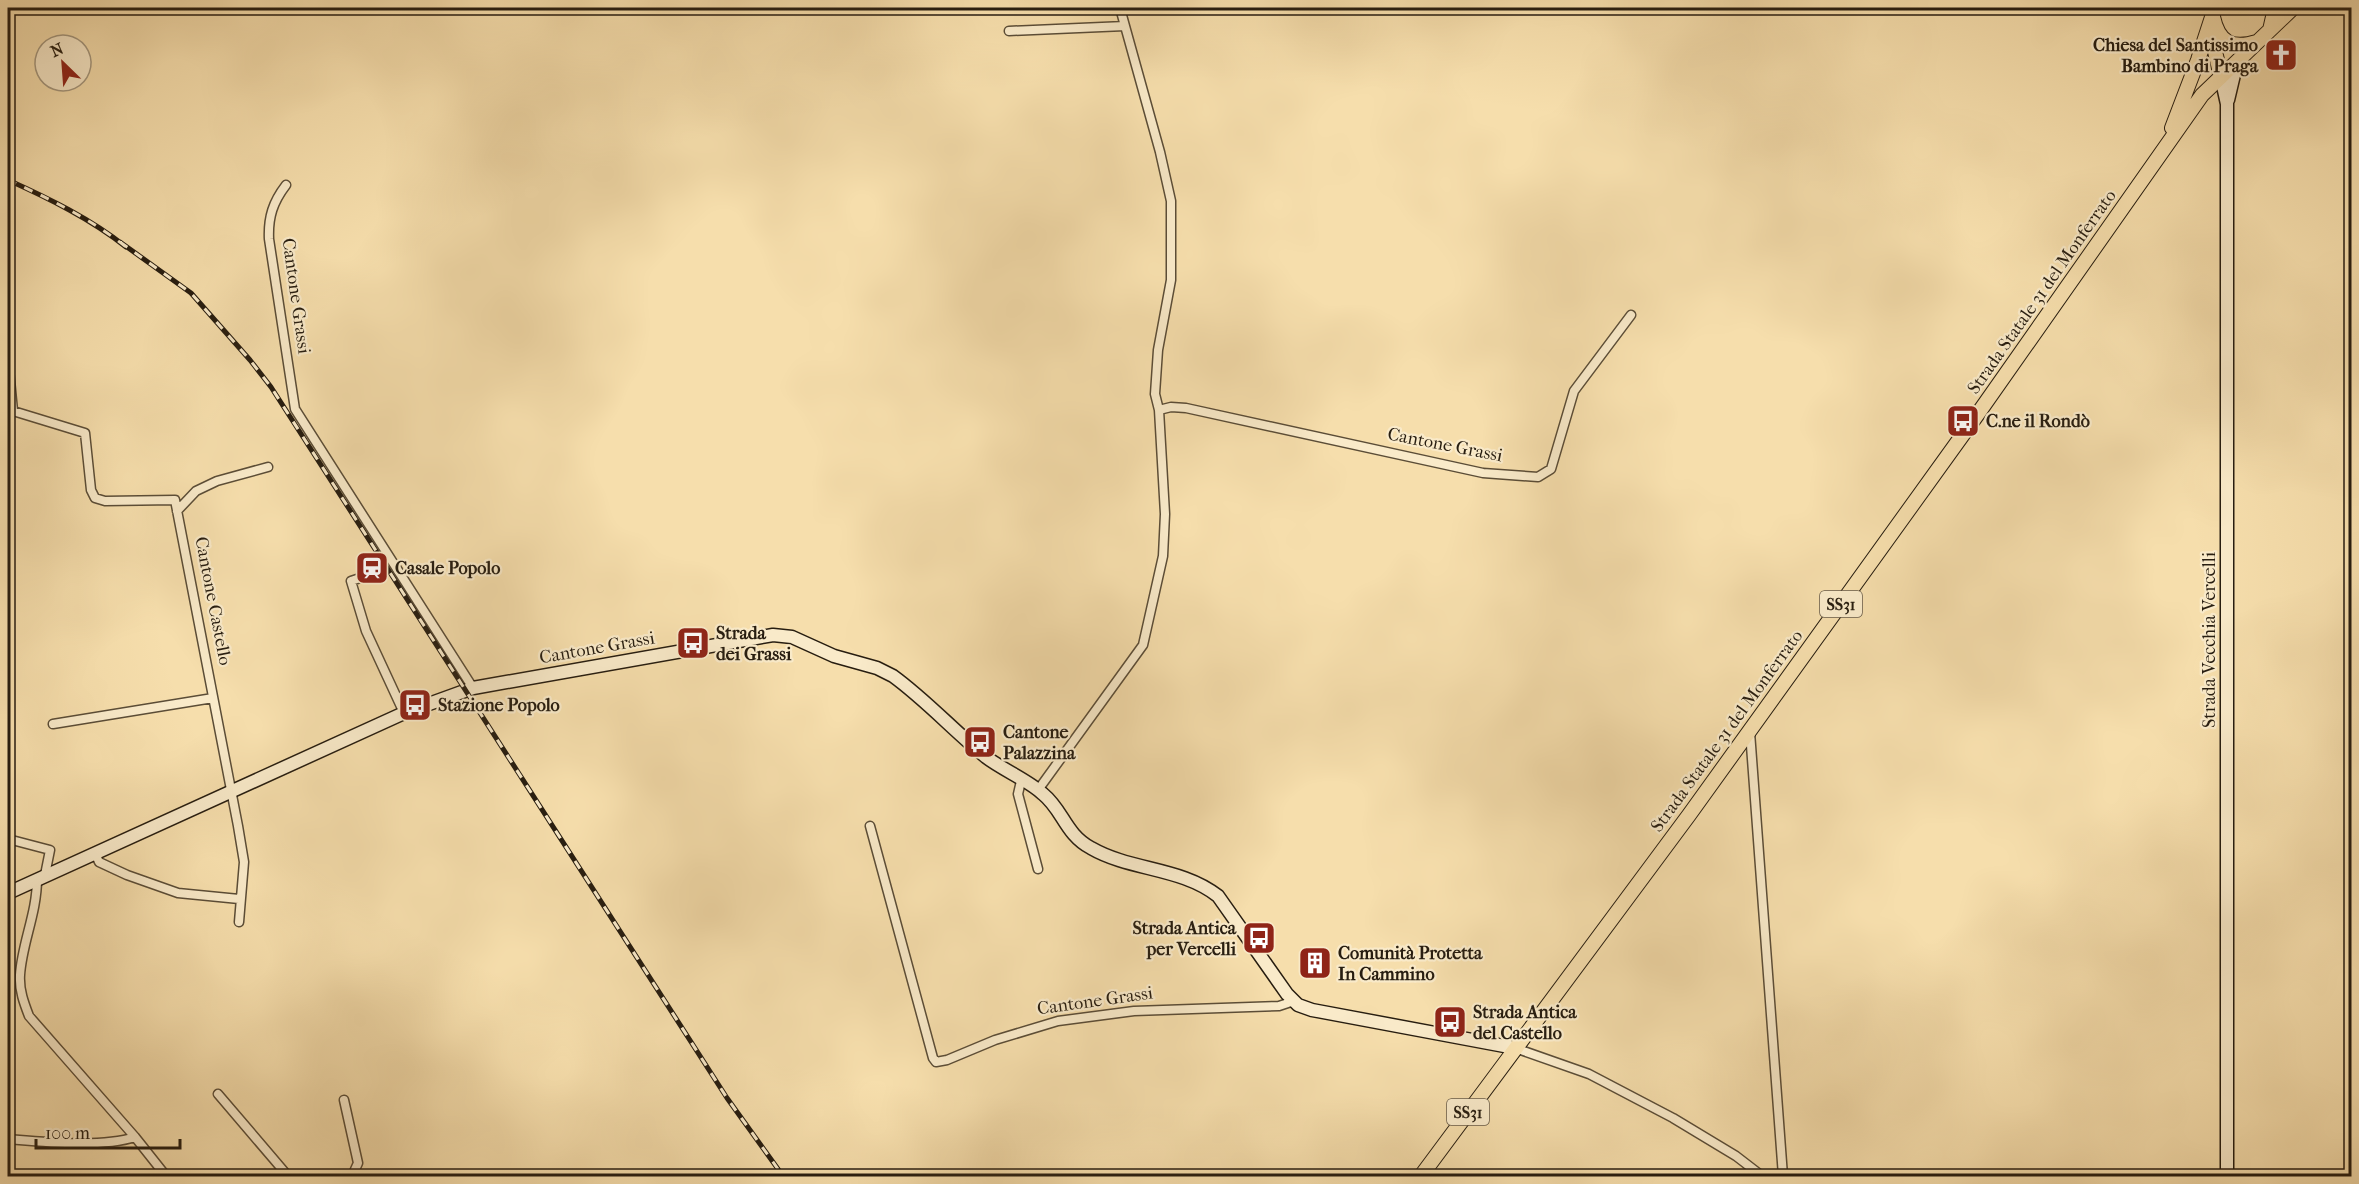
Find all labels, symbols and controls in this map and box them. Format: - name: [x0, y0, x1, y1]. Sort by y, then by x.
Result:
- north arrow: [33, 33, 93, 93]
- place label: Chiesa del Santissimo Bambino di Praga: [2093, 35, 2259, 77]
- church icon: Chiesa del Santissimo Bambino di Praga: [2263, 37, 2299, 73]
- text: N: [47, 38, 67, 61]
- street label: Strada Statale 31 del Monferrato: [1963, 186, 2121, 398]
- street label: Cantone Grassi: [277, 237, 315, 356]
- bus stop icon: C.ne il Rondò: [1945, 403, 1981, 439]
- place label: C.ne il Rondò: [1986, 411, 2090, 432]
- street label: Cantone Grassi: [1386, 424, 1505, 467]
- street label: Cantone Castello: [190, 535, 236, 667]
- station icon: Casale Popolo: [354, 550, 390, 586]
- street label: Strada Vecchia Vercelli: [2199, 551, 2220, 728]
- place label: Casale Popolo: [395, 558, 500, 579]
- road number: SS31: [1820, 591, 1862, 617]
- place label: Strada dei Grassi: [716, 623, 792, 665]
- bus stop icon: Strada dei Grassi: [675, 625, 711, 661]
- street label: Strada Statale 31 del Monferrato: [1647, 626, 1807, 836]
- street label: Cantone Grassi: [538, 627, 657, 668]
- bus stop icon: Stazione Popolo: [397, 687, 433, 723]
- place label: Stazione Popolo: [438, 695, 560, 716]
- place label: Cantone Palazzina: [1003, 722, 1076, 764]
- bus stop icon: Cantone Palazzina: [962, 724, 998, 760]
- place label: Strada Antica per Vercelli: [1132, 918, 1237, 960]
- bus stop icon: Strada Antica per Vercelli: [1241, 920, 1277, 956]
- place label: Comunità Protetta In Cammino: [1338, 943, 1483, 985]
- building icon: Comunità Protetta In Cammino: [1297, 945, 1333, 981]
- street label: Cantone Grassi: [1036, 982, 1155, 1020]
- place label: Strada Antica del Castello: [1473, 1002, 1577, 1044]
- bus stop icon: Strada Antica del Castello: [1432, 1004, 1468, 1040]
- road number: SS31: [1447, 1099, 1489, 1125]
- scale bar: [36, 1112, 180, 1150]
- text: 100 m: [45, 1123, 90, 1144]

